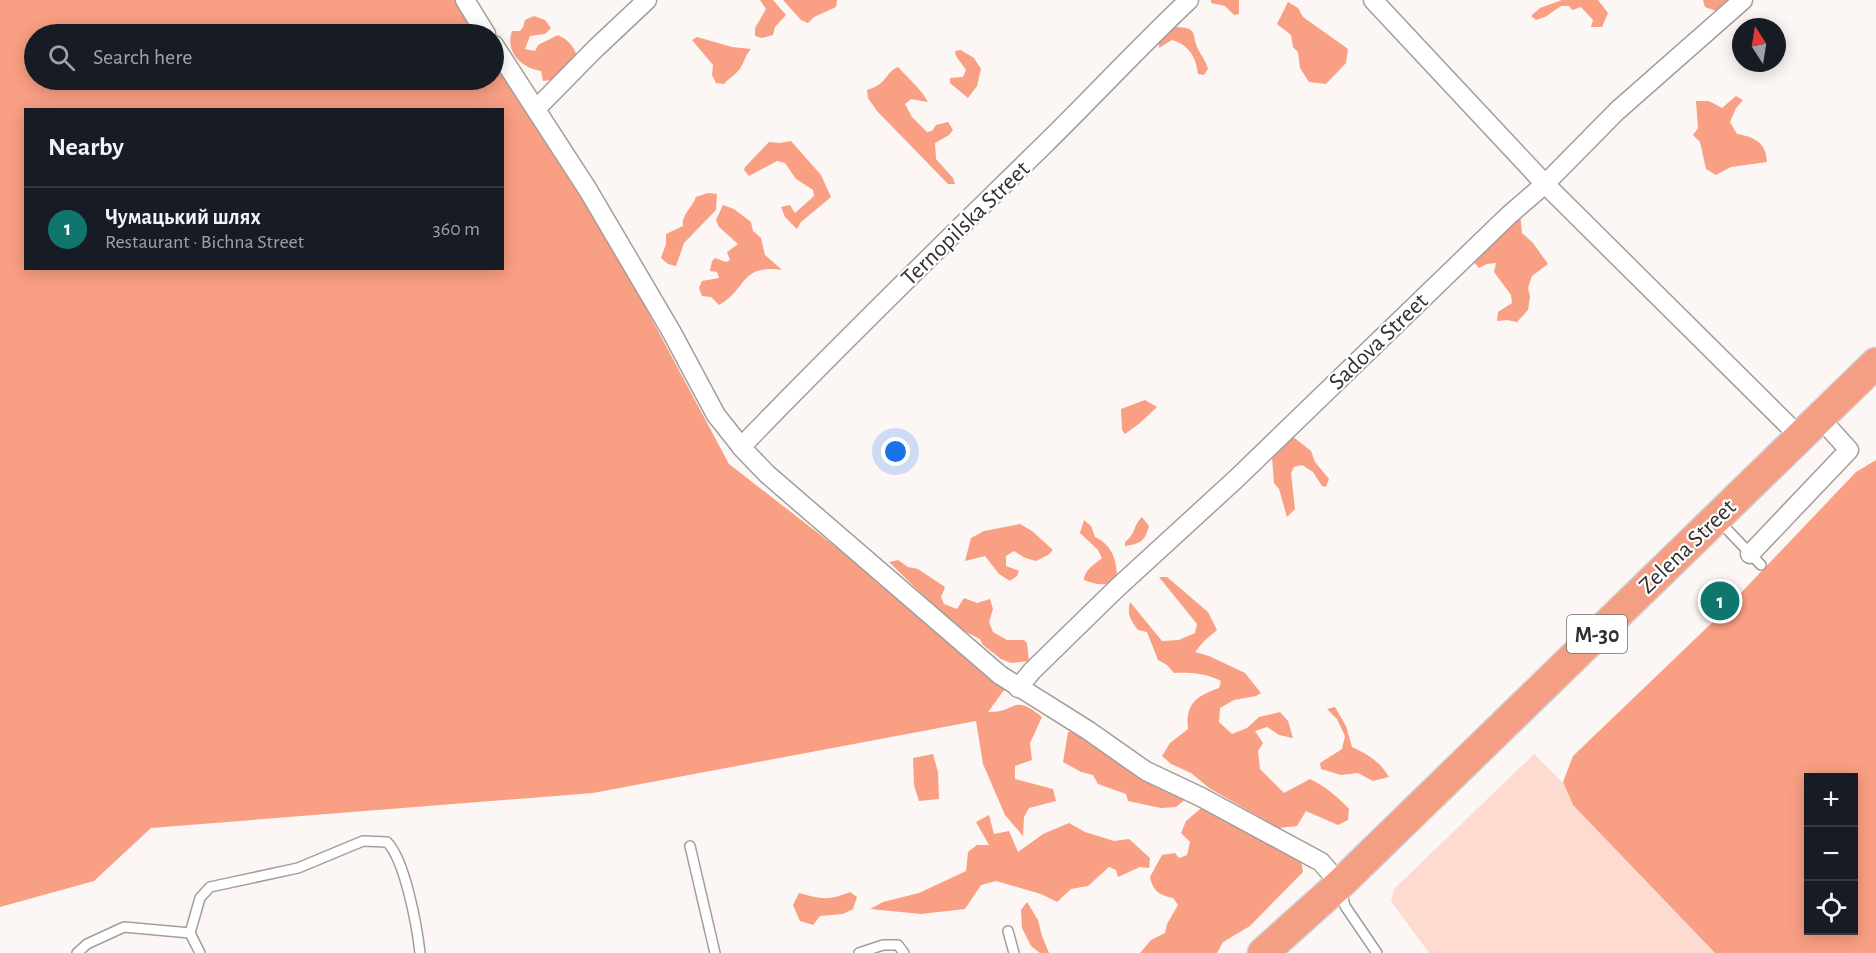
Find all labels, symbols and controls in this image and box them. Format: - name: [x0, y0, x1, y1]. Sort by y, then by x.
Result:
- north arrow: [1732, 18, 1786, 72]
- search box: [24, 24, 504, 90]
- icon: search: [45, 41, 78, 74]
- text: Search here: [93, 46, 192, 68]
- text: Nearby: [48, 134, 124, 160]
- street label: Ternopilska Street: [897, 156, 1035, 291]
- text: Чумацький шлях: [105, 206, 261, 228]
- text: 1: [64, 219, 71, 239]
- text: 360 m: [433, 219, 480, 239]
- text: Restaurant · Bichna Street: [105, 232, 304, 252]
- street label: Sadova Street: [1325, 289, 1433, 395]
- your location: [881, 437, 910, 466]
- street label: Zelena Street: [1635, 495, 1741, 598]
- pin: 1: [1700, 578, 1740, 624]
- road number: М-30: [1567, 615, 1627, 653]
- map controls: [1804, 773, 1858, 935]
- button: +: [1804, 773, 1858, 827]
- button: −: [1804, 827, 1858, 881]
- button: locate: [1804, 881, 1858, 935]

